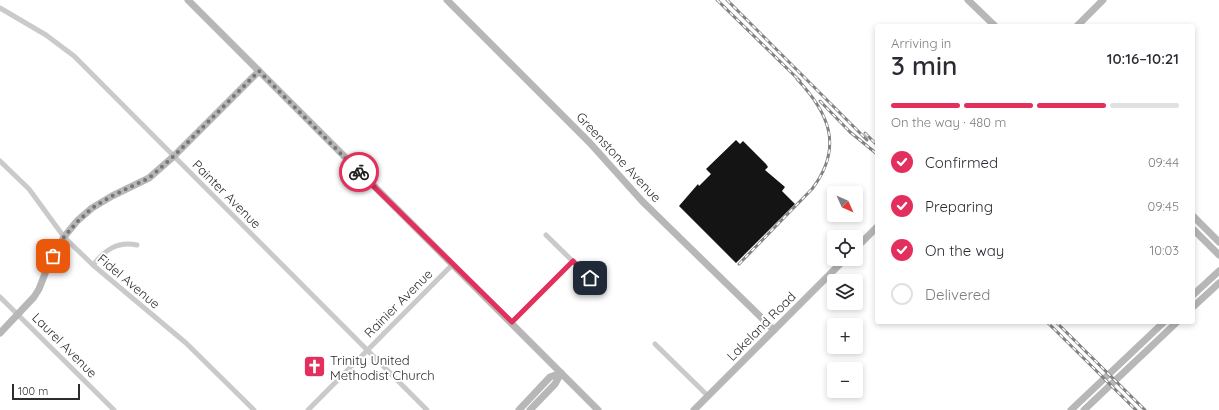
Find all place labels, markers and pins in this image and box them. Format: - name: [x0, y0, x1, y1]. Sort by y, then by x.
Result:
- pin: [36, 239, 70, 273]
- pin: [573, 261, 607, 295]
- place label: Trinity United Methodist Church: [330, 352, 435, 383]
- church icon: Trinity United Methodist Church: [301, 354, 327, 380]

